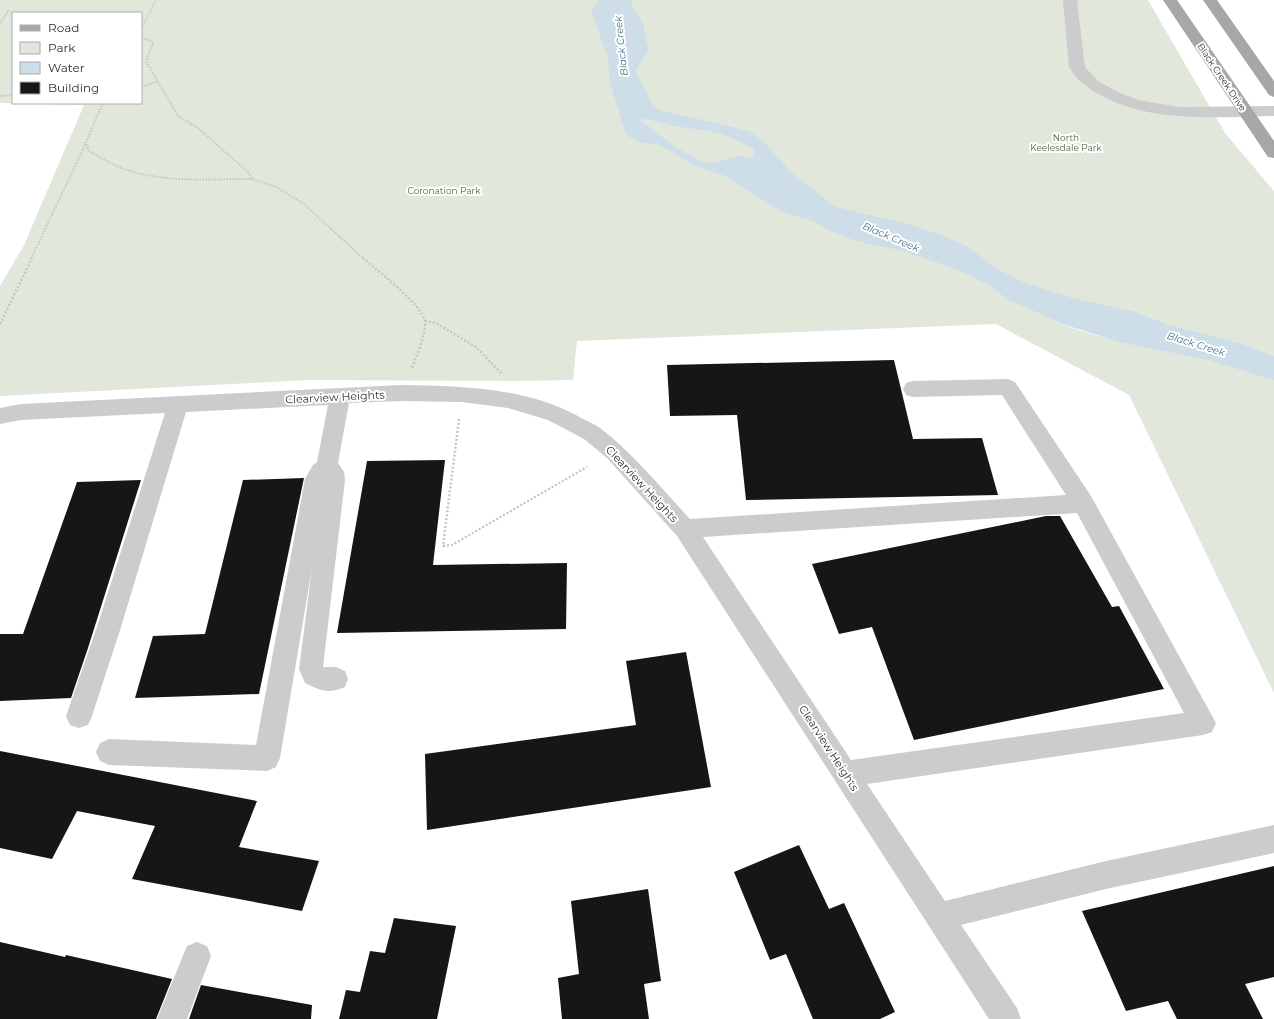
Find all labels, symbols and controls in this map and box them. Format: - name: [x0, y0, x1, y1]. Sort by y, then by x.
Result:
- legend: [12, 12, 142, 104]
- water label: Black Creek: [611, 14, 631, 77]
- text: Road: [48, 20, 79, 35]
- text: Park: [48, 40, 76, 55]
- street label: Black Creek Drive: [1195, 41, 1249, 113]
- text: Water: [48, 60, 85, 75]
- text: Building: [48, 80, 99, 95]
- park label: North Keelesdale Park: [1030, 132, 1102, 153]
- park label: Coronation Park: [407, 185, 481, 196]
- water label: Black Creek: [861, 219, 922, 255]
- water label: Black Creek: [1165, 329, 1228, 359]
- street label: Clearview Heights: [285, 387, 386, 407]
- street label: Clearview Heights: [603, 443, 682, 526]
- street label: Clearview Heights: [796, 702, 862, 794]

